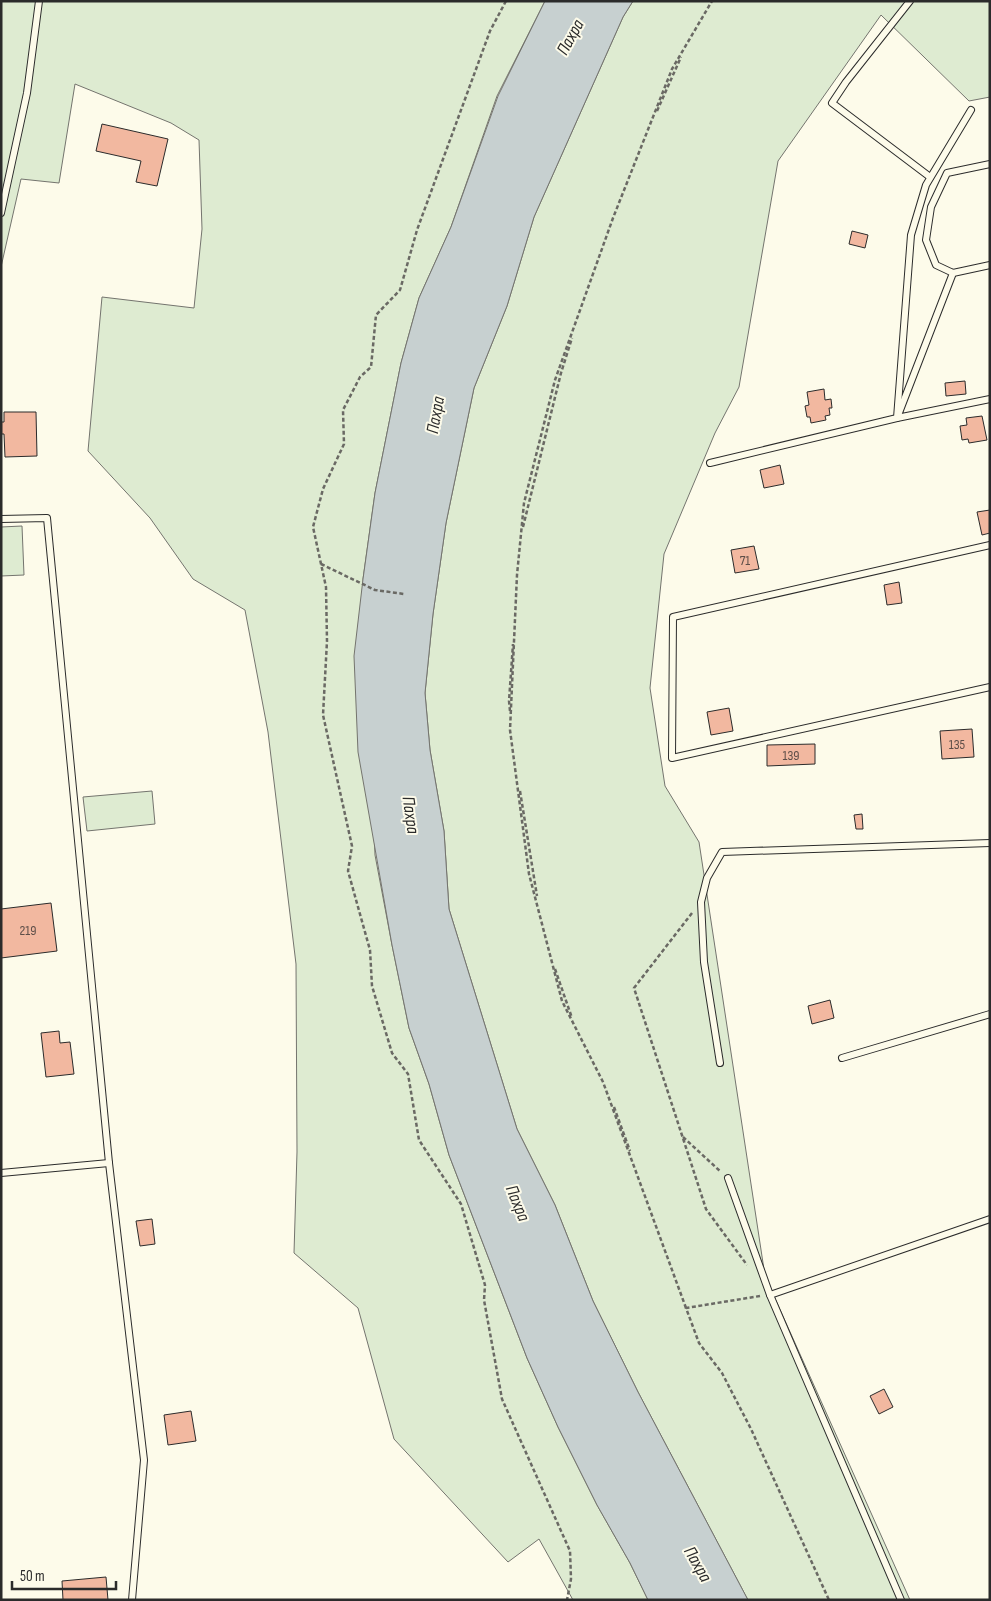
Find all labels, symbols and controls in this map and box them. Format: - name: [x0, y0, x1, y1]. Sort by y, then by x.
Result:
- water label: Пахра: [552, 15, 589, 59]
- water label: Пахра: [422, 394, 449, 435]
- house number: 71: [740, 552, 750, 569]
- house number: 135: [949, 736, 966, 753]
- house number: 139: [783, 747, 799, 764]
- water label: Пахра: [398, 795, 424, 836]
- house number: 219: [20, 922, 36, 939]
- water label: Пахра: [501, 1182, 535, 1225]
- water label: Пахра: [679, 1543, 716, 1586]
- scale bar: [12, 1558, 116, 1590]
- text: 50 m: [20, 1567, 45, 1586]

